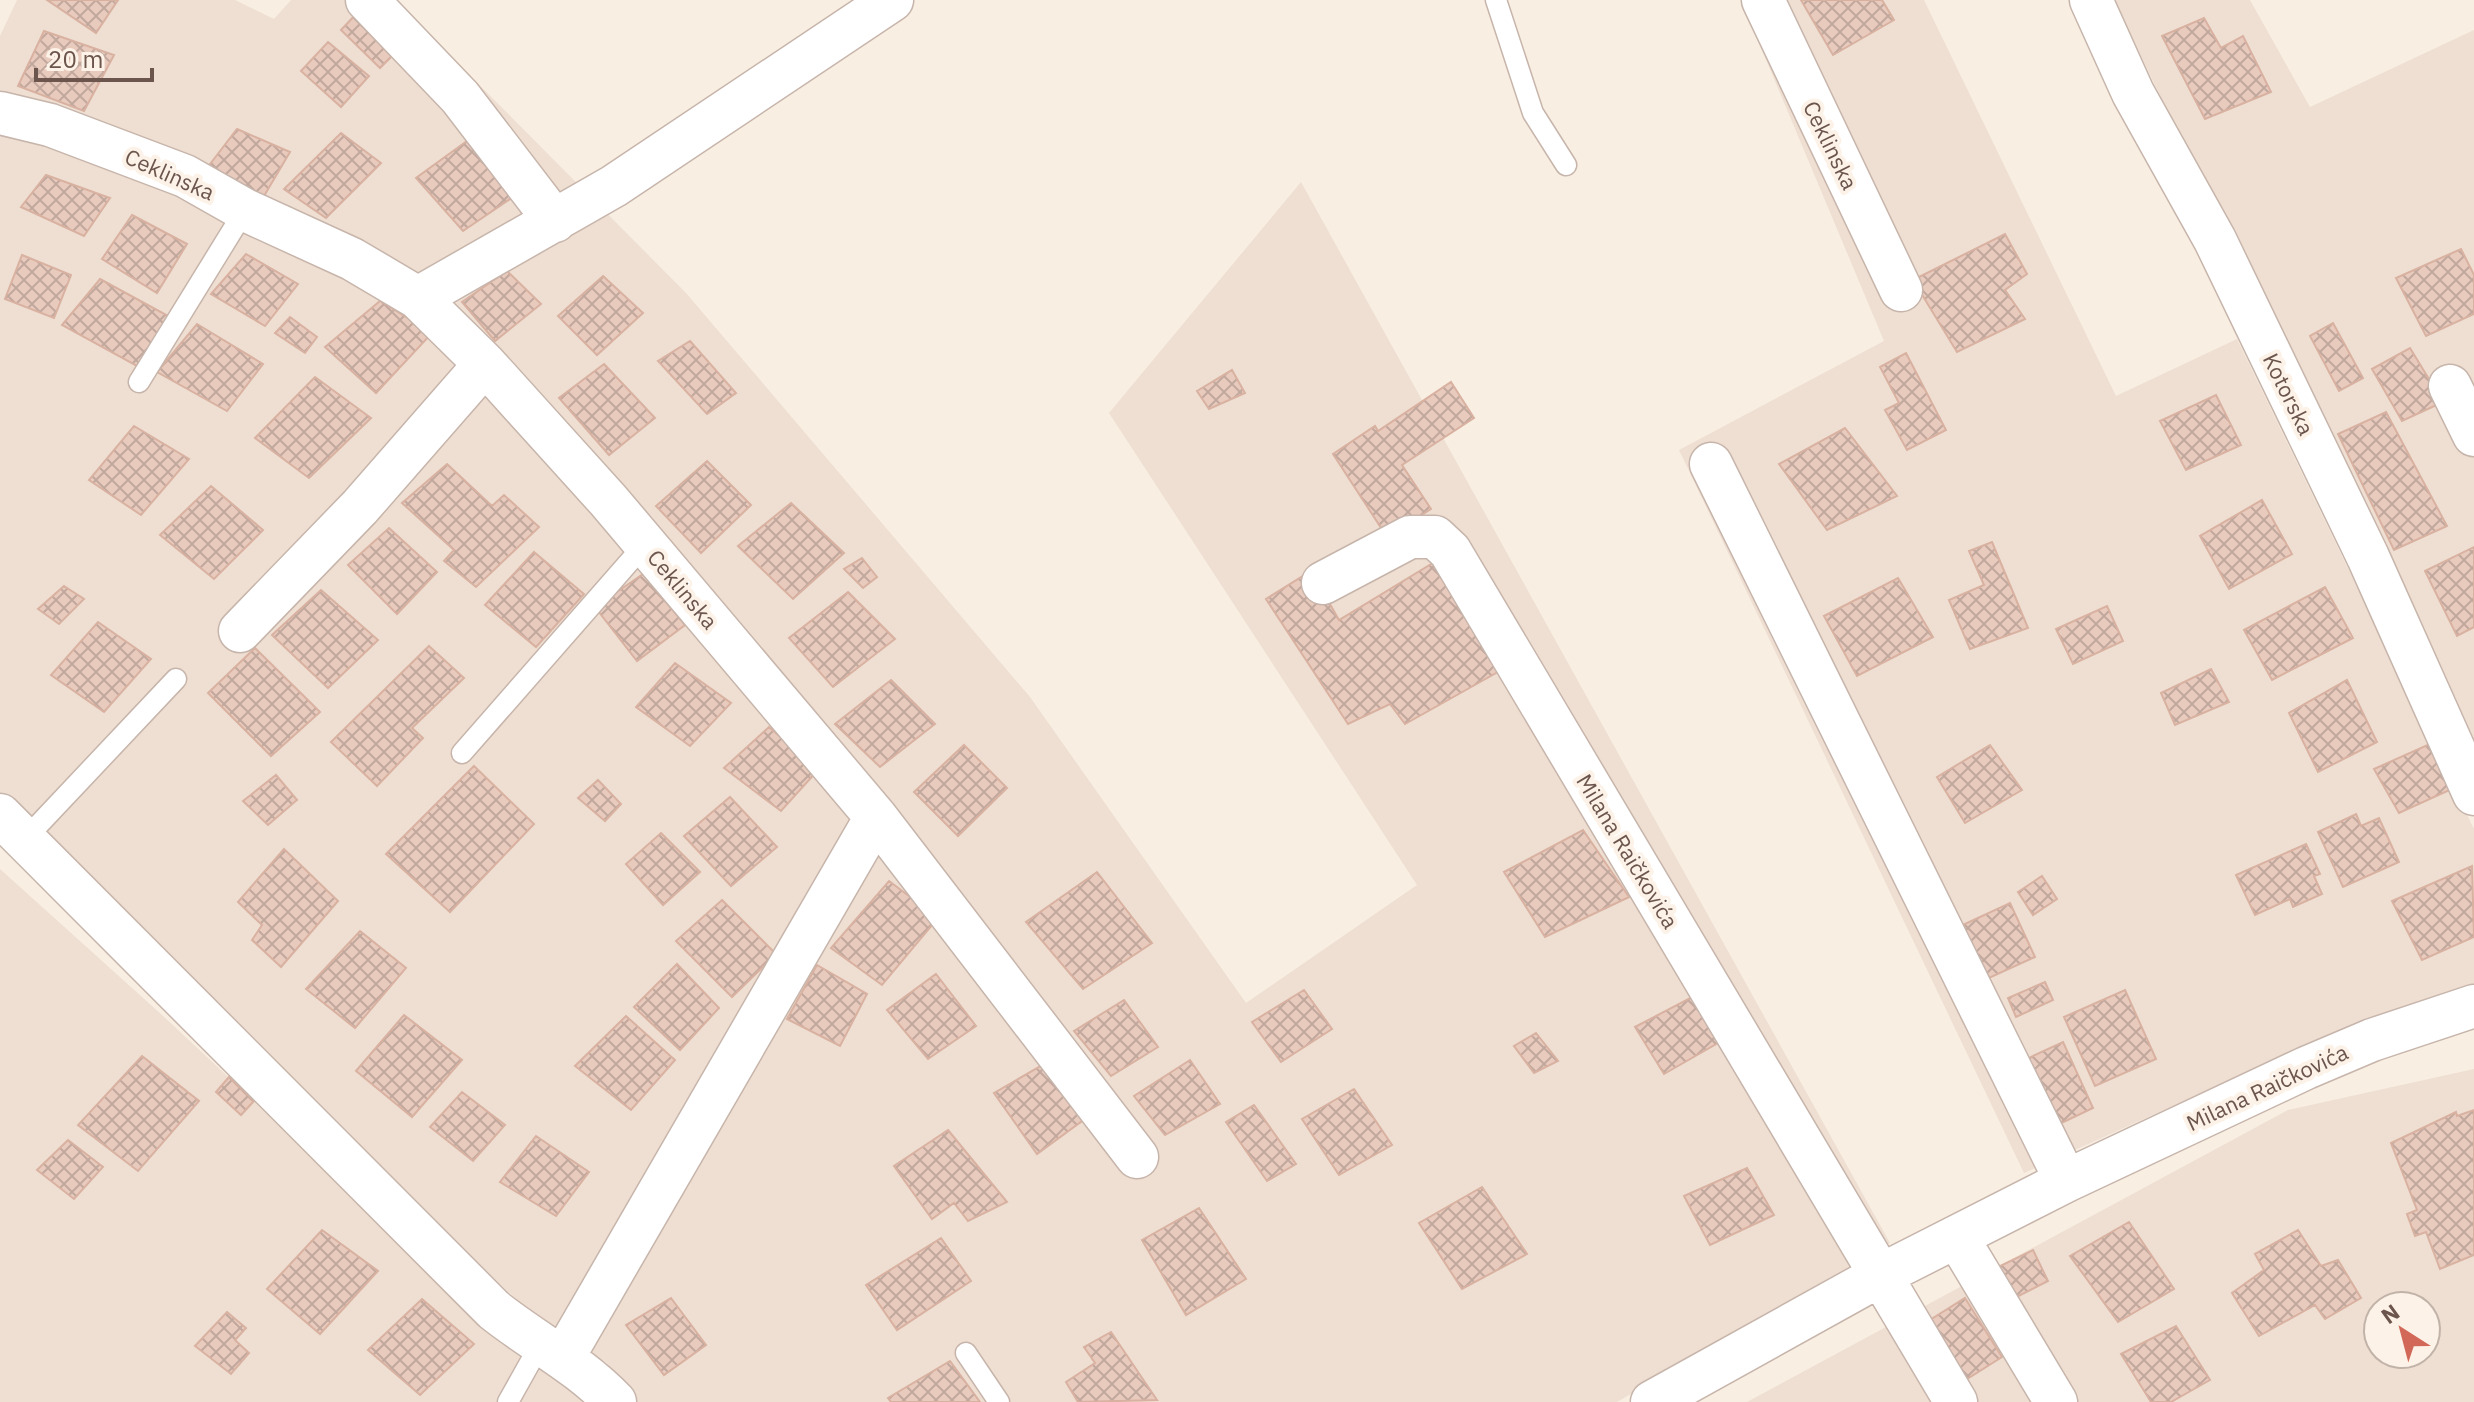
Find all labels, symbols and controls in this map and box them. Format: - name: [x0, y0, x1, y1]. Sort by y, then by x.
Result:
- scale bar: [36, 32, 152, 82]
- text: 20 m: [48, 43, 103, 75]
- street label: Ceklinska: [1797, 96, 1865, 194]
- street label: Ceklinska: [121, 141, 220, 207]
- street label: Kotorska: [2257, 348, 2321, 440]
- street label: Ceklinska: [641, 543, 725, 635]
- street label: Milana Raičkovića: [1570, 768, 1686, 934]
- street label: Milana Raičkovića: [2181, 1037, 2353, 1137]
- north arrow: [2362, 1290, 2442, 1370]
- text: N: [2375, 1297, 2405, 1330]

